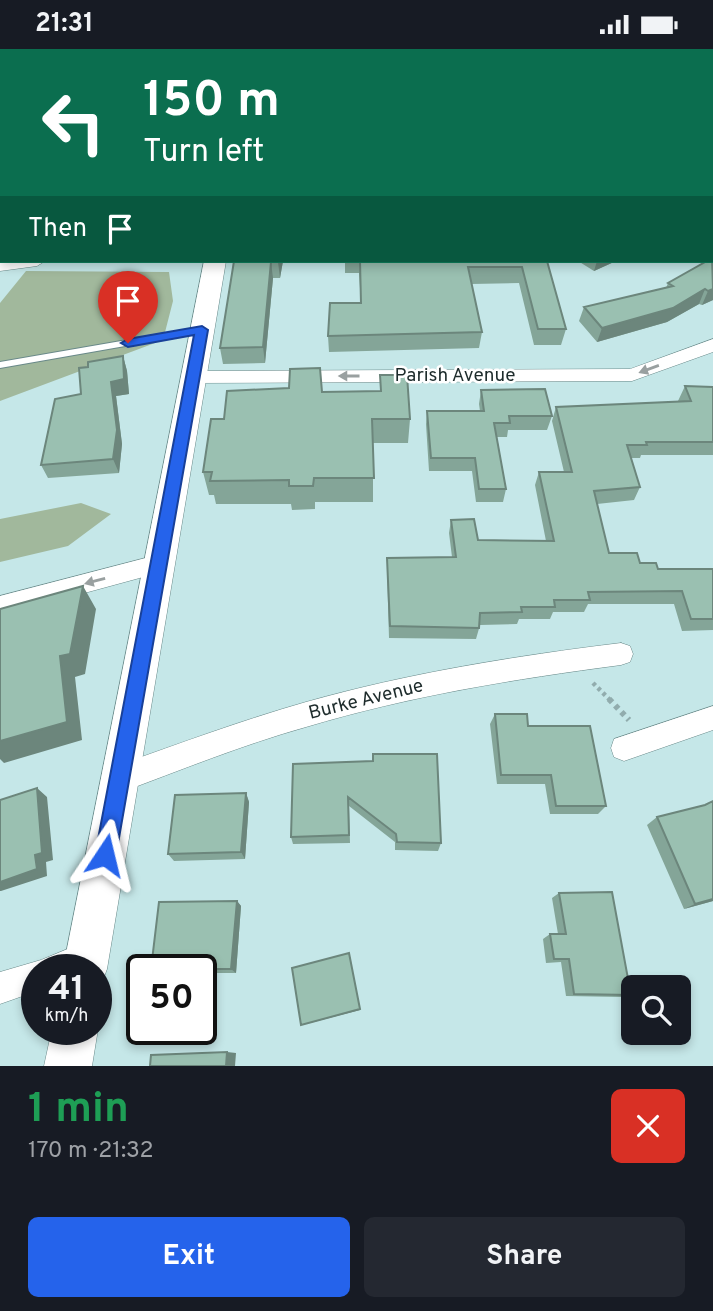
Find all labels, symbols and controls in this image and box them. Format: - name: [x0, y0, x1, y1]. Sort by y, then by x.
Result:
- text: 21:31: [35, 8, 94, 41]
- text: 150 m: [143, 72, 280, 134]
- icon: left: [28, 77, 119, 168]
- text: Turn left: [143, 133, 264, 173]
- icon: arrive: [101, 210, 139, 248]
- text: Then: [28, 213, 87, 246]
- pin: [98, 271, 158, 343]
- icon: arrive: [109, 282, 147, 320]
- street label: Parish Avenue: [395, 364, 515, 388]
- one-way arrow: [638, 364, 659, 375]
- one-way arrow: [338, 370, 360, 382]
- one-way arrow: [84, 576, 106, 587]
- street label: Burke Avenue: [306, 674, 426, 726]
- position arrow: [68, 818, 142, 892]
- speed limit sign: 50: [126, 954, 217, 1045]
- text: 41: [48, 968, 85, 1012]
- map controls: [621, 975, 691, 1045]
- button: search: [621, 975, 691, 1045]
- text: km/h: [45, 1005, 88, 1028]
- text: 1 min: [28, 1084, 129, 1137]
- button: close: [611, 1089, 685, 1163]
- text: 170 m · 21:32: [28, 1137, 154, 1166]
- button: Exit: [28, 1217, 350, 1297]
- button: Share: [364, 1217, 685, 1297]

